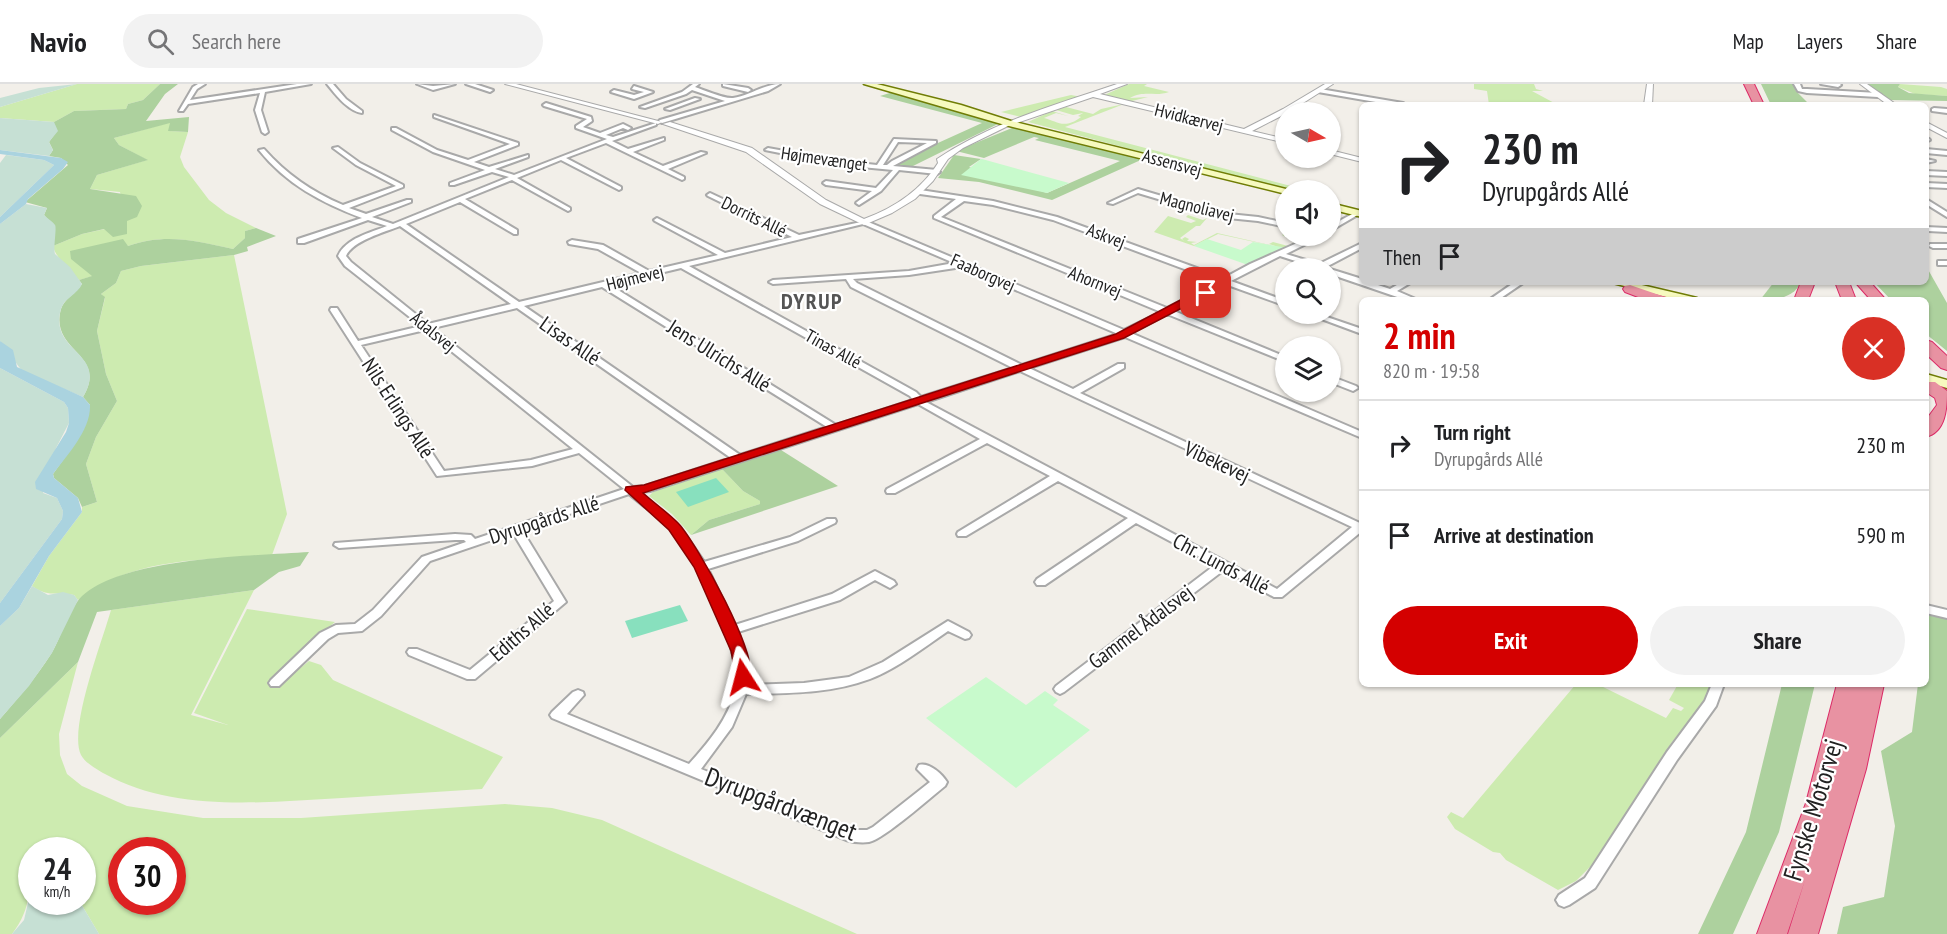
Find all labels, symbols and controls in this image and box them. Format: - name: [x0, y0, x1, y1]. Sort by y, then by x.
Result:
- search box: [123, 14, 543, 68]
- text: Navio: [30, 23, 87, 60]
- icon: search: [144, 25, 177, 58]
- text: Search here: [192, 27, 281, 55]
- text: Map: [1733, 28, 1764, 55]
- text: Layers: [1797, 28, 1843, 55]
- text: Share: [1876, 28, 1917, 55]
- street label: Hvidkærvej: [1152, 98, 1226, 137]
- north arrow: [1275, 102, 1341, 168]
- map controls: [1275, 102, 1341, 402]
- text: 230 m: [1482, 121, 1579, 176]
- icon: right: [1383, 126, 1461, 204]
- street label: Højmevænget: [779, 141, 869, 176]
- street label: Assensvej: [1140, 144, 1204, 181]
- text: Dyrupgårds Allé: [1482, 174, 1629, 208]
- button: sound: [1275, 180, 1341, 246]
- street label: Magnoliavej: [1158, 186, 1237, 227]
- street label: Dorrits Allé: [718, 191, 791, 242]
- street label: Askvej: [1083, 218, 1129, 253]
- icon: arrive: [1433, 240, 1466, 273]
- text: Then: [1383, 243, 1421, 271]
- street label: Faaborgvej: [947, 248, 1019, 297]
- button: search: [1275, 258, 1341, 324]
- street label: Højmevej: [604, 259, 666, 296]
- street label: Ahornvej: [1065, 261, 1125, 303]
- pin: [1180, 267, 1231, 318]
- icon: arrive: [1189, 276, 1222, 309]
- district label: DYRUP: [781, 287, 843, 315]
- street label: Ådalsvej: [406, 306, 461, 357]
- street label: Lisas Allé: [535, 310, 606, 371]
- text: 2 min: [1383, 312, 1456, 359]
- street label: Jens Ulrichs Allé: [662, 313, 776, 398]
- button: close: [1842, 317, 1905, 380]
- street label: Tinas Allé: [801, 324, 865, 373]
- button: layers: [1275, 336, 1341, 402]
- street label: Nils Erlings Allé: [356, 352, 441, 463]
- text: 820 m · 19:58: [1383, 358, 1480, 384]
- text: Turn right: [1434, 418, 1511, 446]
- icon: right: [1383, 429, 1416, 462]
- text: 230 m: [1856, 431, 1905, 459]
- street label: Vibekevej: [1179, 434, 1254, 489]
- text: Dyrupgårds Allé: [1434, 446, 1543, 472]
- street label: Dyrupgårds Allé: [485, 489, 602, 550]
- icon: arrive: [1383, 519, 1416, 552]
- text: Arrive at destination: [1434, 521, 1594, 549]
- text: 590 m: [1856, 521, 1905, 549]
- street label: Chr. Lunds Allé: [1168, 527, 1274, 600]
- street label: Gammel Ådalsvej: [1083, 578, 1198, 675]
- street label: Ediths Allé: [484, 596, 560, 667]
- button: Exit: [1383, 606, 1638, 675]
- button: Share: [1650, 606, 1905, 675]
- position arrow: [711, 645, 775, 709]
- street label: Fynske Motorvej: [1775, 735, 1850, 885]
- street label: Dyrupgårdvænget: [700, 759, 862, 848]
- speed limit sign: 30: [108, 837, 186, 915]
- text: 24: [43, 849, 71, 888]
- text: km/h: [44, 882, 70, 901]

